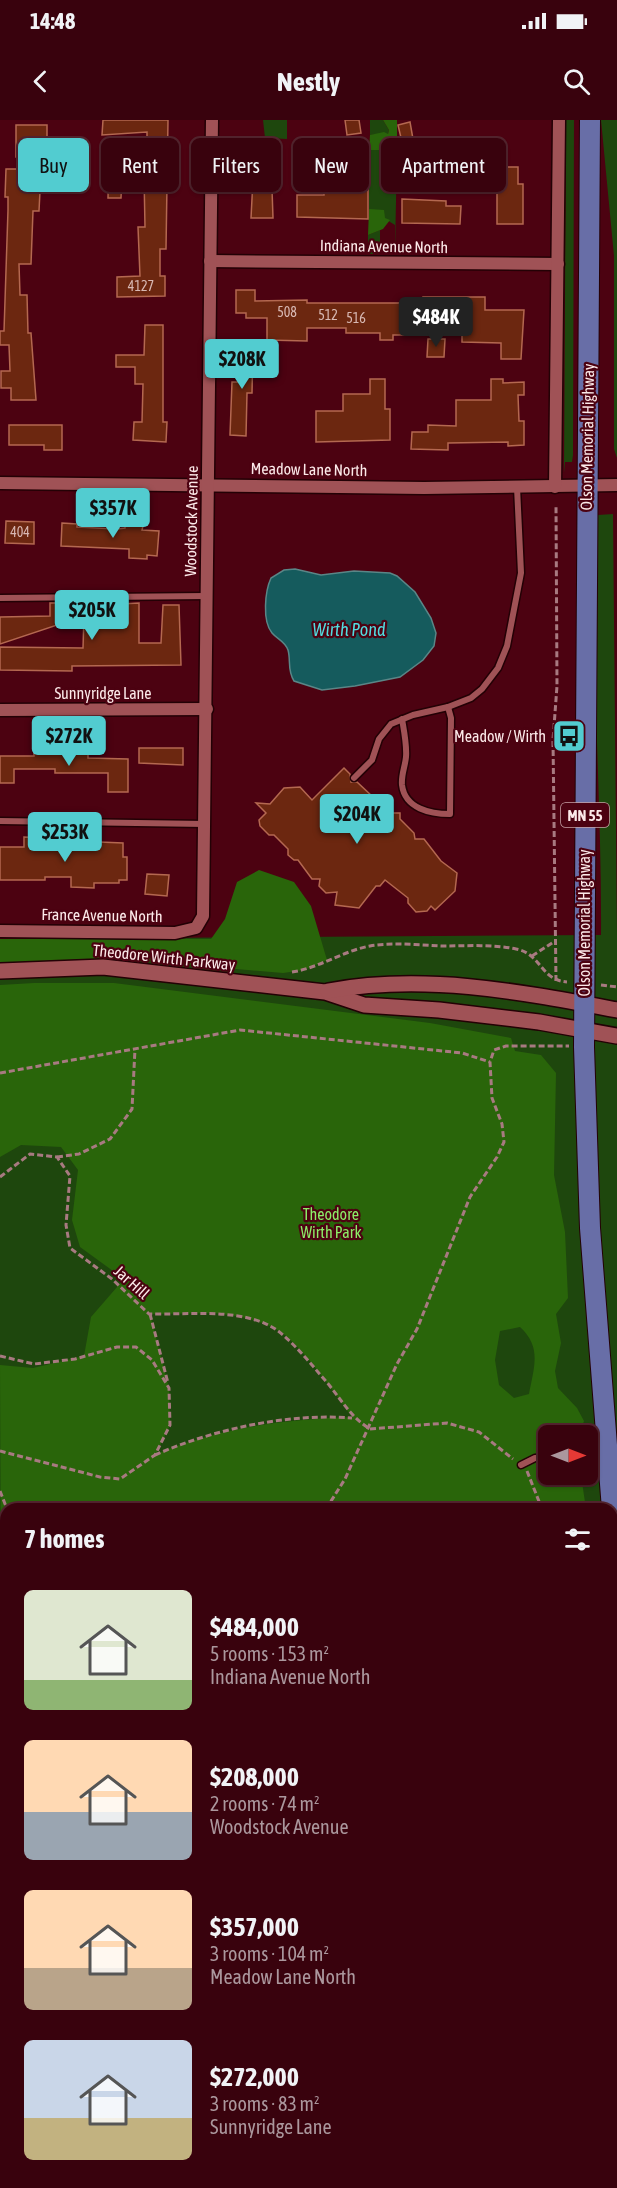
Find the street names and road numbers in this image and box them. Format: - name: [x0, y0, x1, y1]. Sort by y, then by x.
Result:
- street label: Indiana Avenue North: [320, 236, 448, 256]
- street label: Olson Memorial Highway: [577, 363, 598, 511]
- street label: Meadow Lane North: [250, 459, 368, 479]
- street label: Woodstock Avenue: [181, 465, 201, 577]
- street label: Sunnyridge Lane: [54, 684, 152, 703]
- road number: MN 55: [561, 803, 609, 827]
- street label: Olson Memorial Highway: [575, 849, 594, 997]
- street label: France Avenue North: [41, 905, 163, 925]
- street label: Theodore Wirth Parkway: [92, 941, 236, 974]
- street label: Jar Hill: [111, 1262, 154, 1303]

